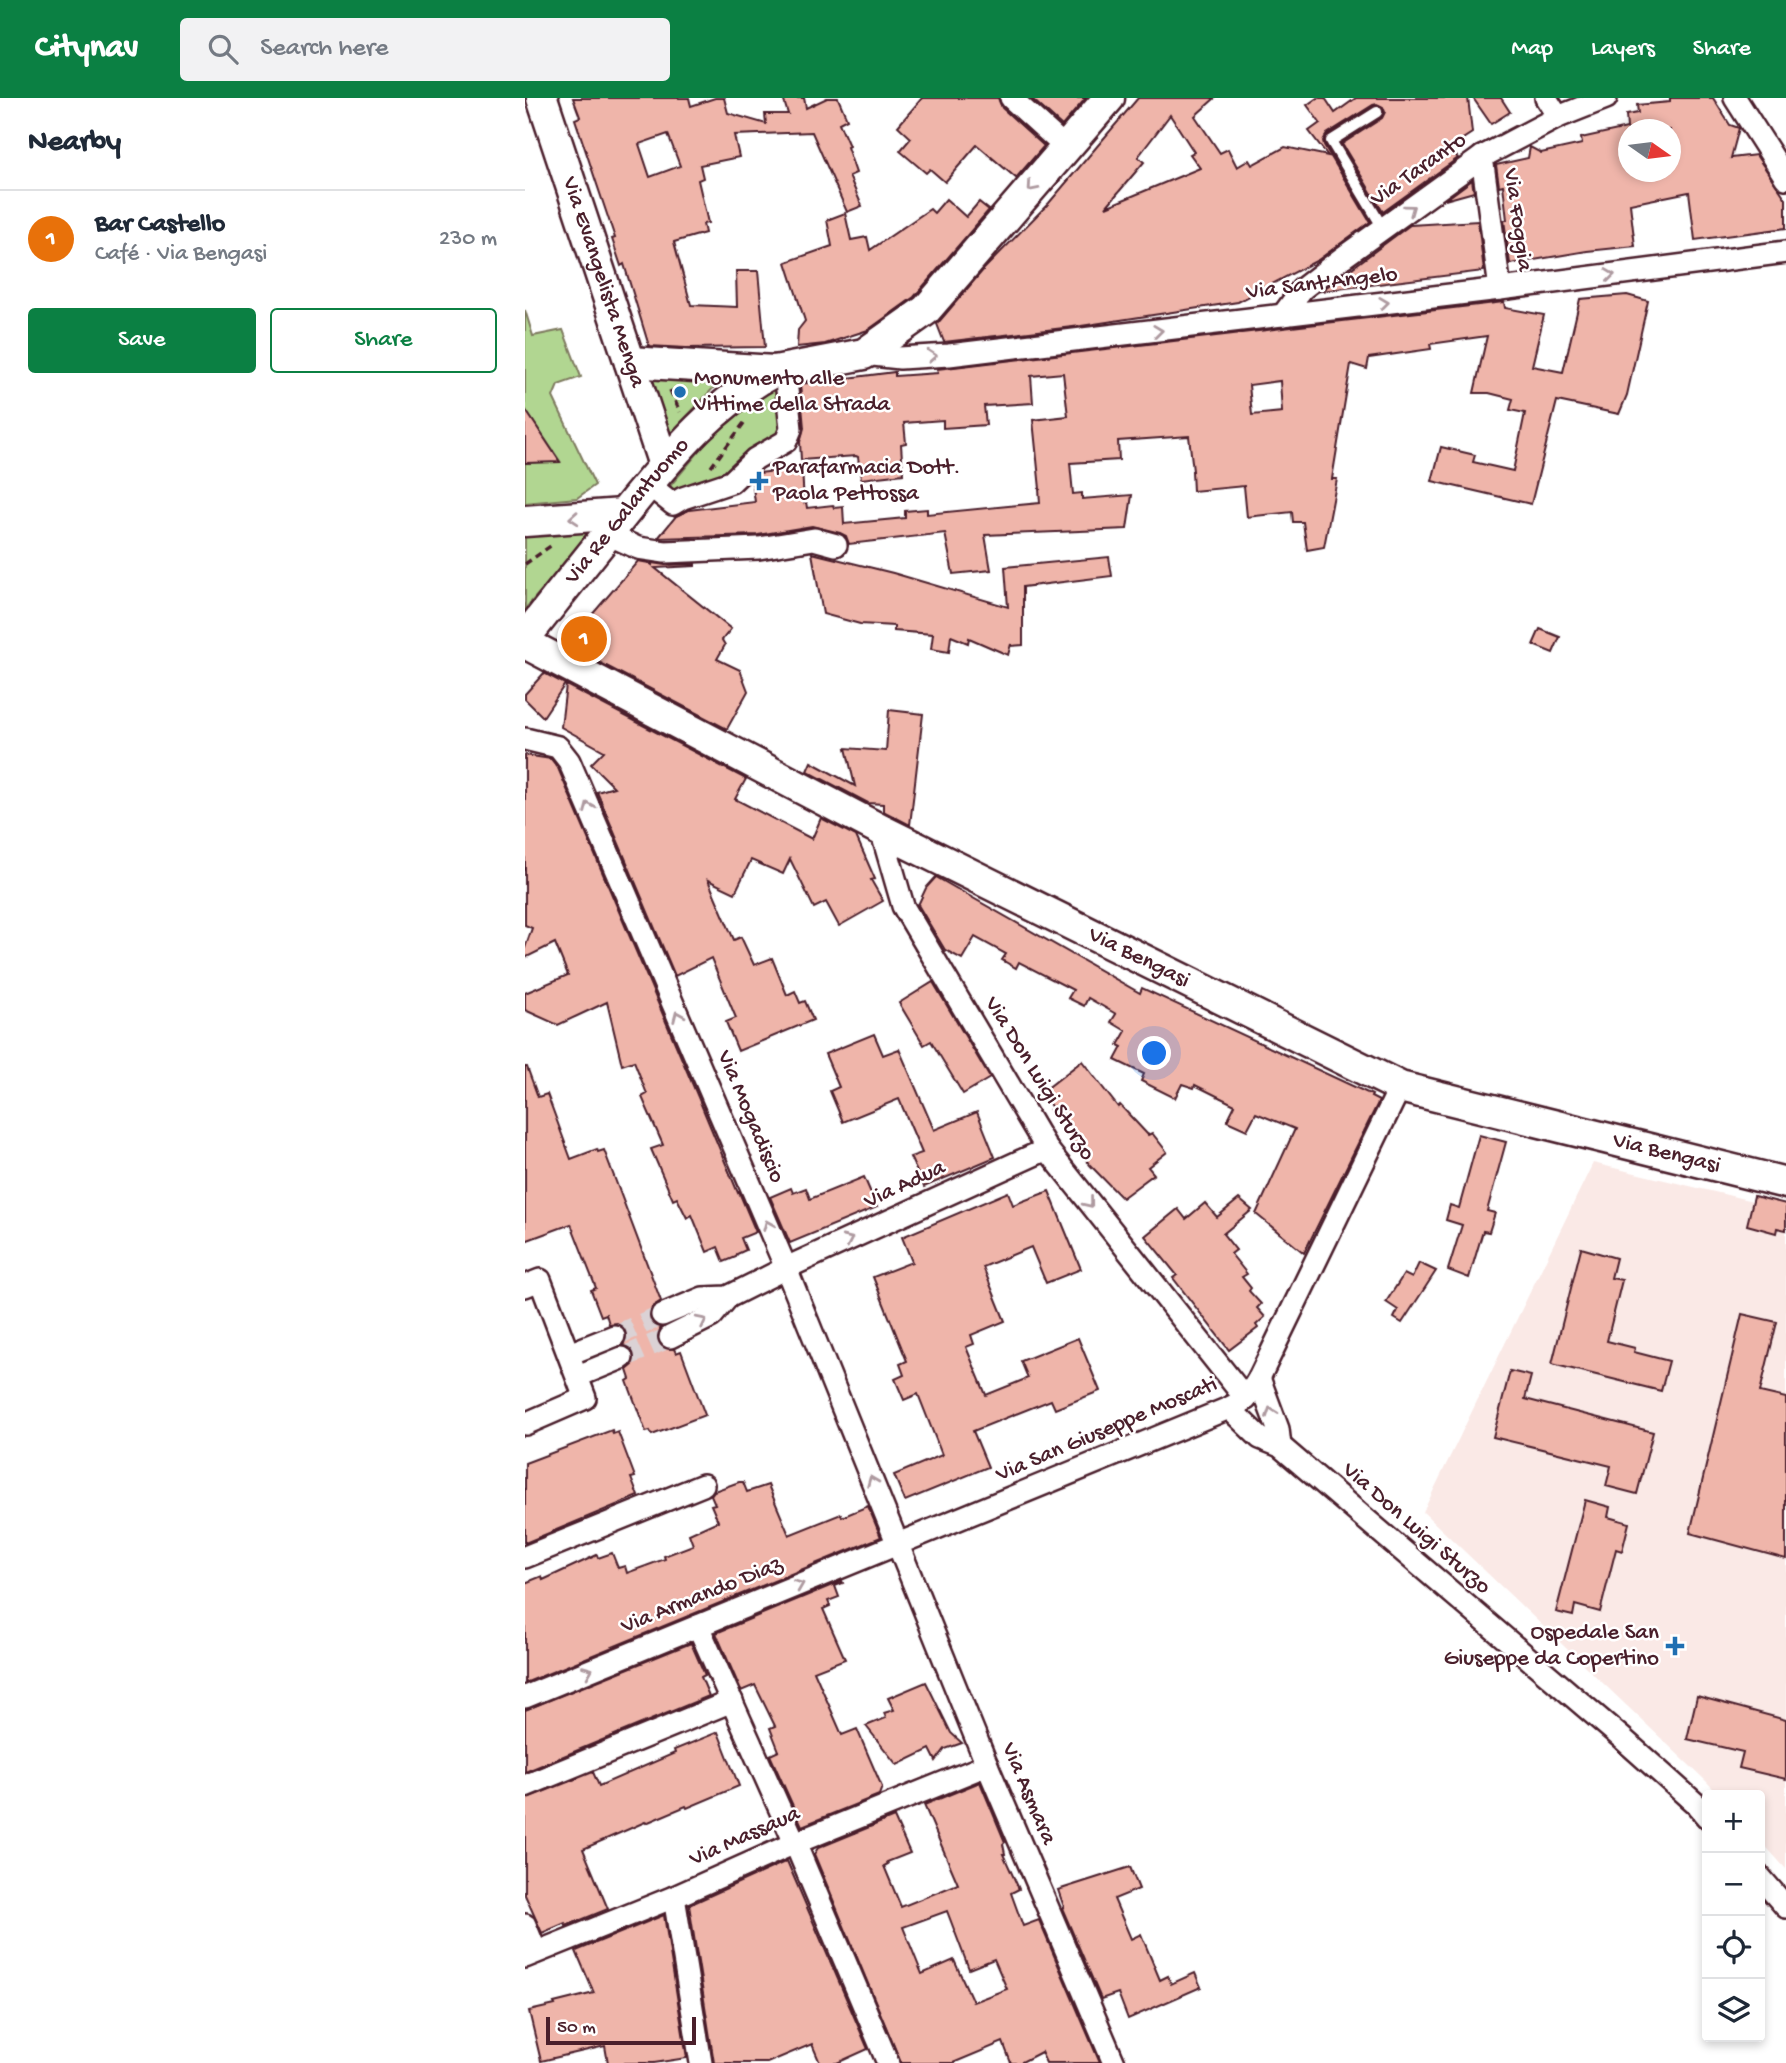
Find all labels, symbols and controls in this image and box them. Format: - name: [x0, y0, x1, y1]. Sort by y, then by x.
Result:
- search box: [180, 18, 670, 81]
- text: Citynav: [35, 30, 138, 68]
- icon: search: [204, 30, 242, 68]
- text: Search here: [260, 34, 388, 65]
- text: Map: [1511, 35, 1553, 64]
- text: Layers: [1591, 35, 1655, 64]
- text: Share: [1693, 35, 1751, 64]
- north arrow: [1618, 119, 1681, 182]
- text: Nearby: [28, 126, 121, 161]
- street label: Via Taranto: [1365, 127, 1472, 213]
- street label: Via Foggia: [1496, 166, 1538, 274]
- street label: Via Evangelista Menga: [555, 172, 651, 392]
- one-way arrow: [1028, 179, 1041, 192]
- one-way arrow: [1402, 205, 1415, 217]
- text: Bar Castello: [95, 210, 225, 241]
- text: 1: [46, 226, 56, 253]
- text: 230 m: [439, 226, 497, 253]
- text: Café · Via Bengasi: [95, 241, 267, 268]
- street label: Via Sant'Angelo: [1244, 261, 1399, 307]
- one-way arrow: [1604, 268, 1616, 283]
- one-way arrow: [1378, 296, 1390, 311]
- button: Save: [28, 308, 256, 373]
- button: Share: [270, 308, 497, 373]
- one-way arrow: [1153, 323, 1164, 338]
- one-way arrow: [927, 349, 938, 364]
- place label: Monumento alle Vittime della Strada: [693, 366, 891, 419]
- marker: Monumento alle Vittime della Strada: [672, 384, 688, 400]
- street label: Via Re Galantuomo: [558, 432, 695, 591]
- place label: Parafarmacia Dott. Paola Pettossa: [772, 455, 960, 508]
- marker: Parafarmacia Dott. Paola Pettossa: [751, 473, 767, 489]
- one-way arrow: [568, 510, 579, 525]
- pin: 1: [561, 613, 607, 665]
- one-way arrow: [583, 802, 597, 814]
- street label: Via Bengasi: [1083, 921, 1194, 994]
- street label: Via Don Luigi Sturzo: [977, 991, 1100, 1166]
- one-way arrow: [673, 1011, 687, 1023]
- your location: [1137, 1036, 1171, 1070]
- street label: Via Mogadiscio: [710, 1046, 790, 1187]
- street label: Via Bengasi: [1609, 1127, 1723, 1180]
- street label: Via Adua: [859, 1154, 951, 1216]
- one-way arrow: [1081, 1195, 1094, 1207]
- one-way arrow: [762, 1220, 776, 1232]
- one-way arrow: [841, 1234, 853, 1248]
- one-way arrow: [695, 1316, 707, 1330]
- street label: Via San Giuseppe Moscati: [991, 1371, 1222, 1489]
- one-way arrow: [1265, 1406, 1279, 1418]
- street label: Via Don Luigi Sturzo: [1335, 1456, 1496, 1601]
- one-way arrow: [867, 1476, 881, 1488]
- street label: Via Armando Diaz: [617, 1551, 787, 1641]
- one-way arrow: [792, 1579, 804, 1593]
- place label: Ospedale San Giuseppe da Copertino: [1444, 1620, 1659, 1673]
- marker: Ospedale San Giuseppe da Copertino: [1665, 1636, 1685, 1656]
- one-way arrow: [582, 1665, 594, 1679]
- street label: Via Asmara: [994, 1738, 1062, 1850]
- map controls: [1702, 1790, 1765, 2042]
- button: +: [1702, 1790, 1765, 1853]
- street label: Via Massaua: [685, 1800, 806, 1874]
- button: −: [1702, 1853, 1765, 1916]
- button: locate: [1702, 1916, 1765, 1979]
- button: layers: [1702, 1979, 1765, 2042]
- scale bar: [546, 2014, 697, 2046]
- text: 50 m: [557, 2017, 596, 2040]

